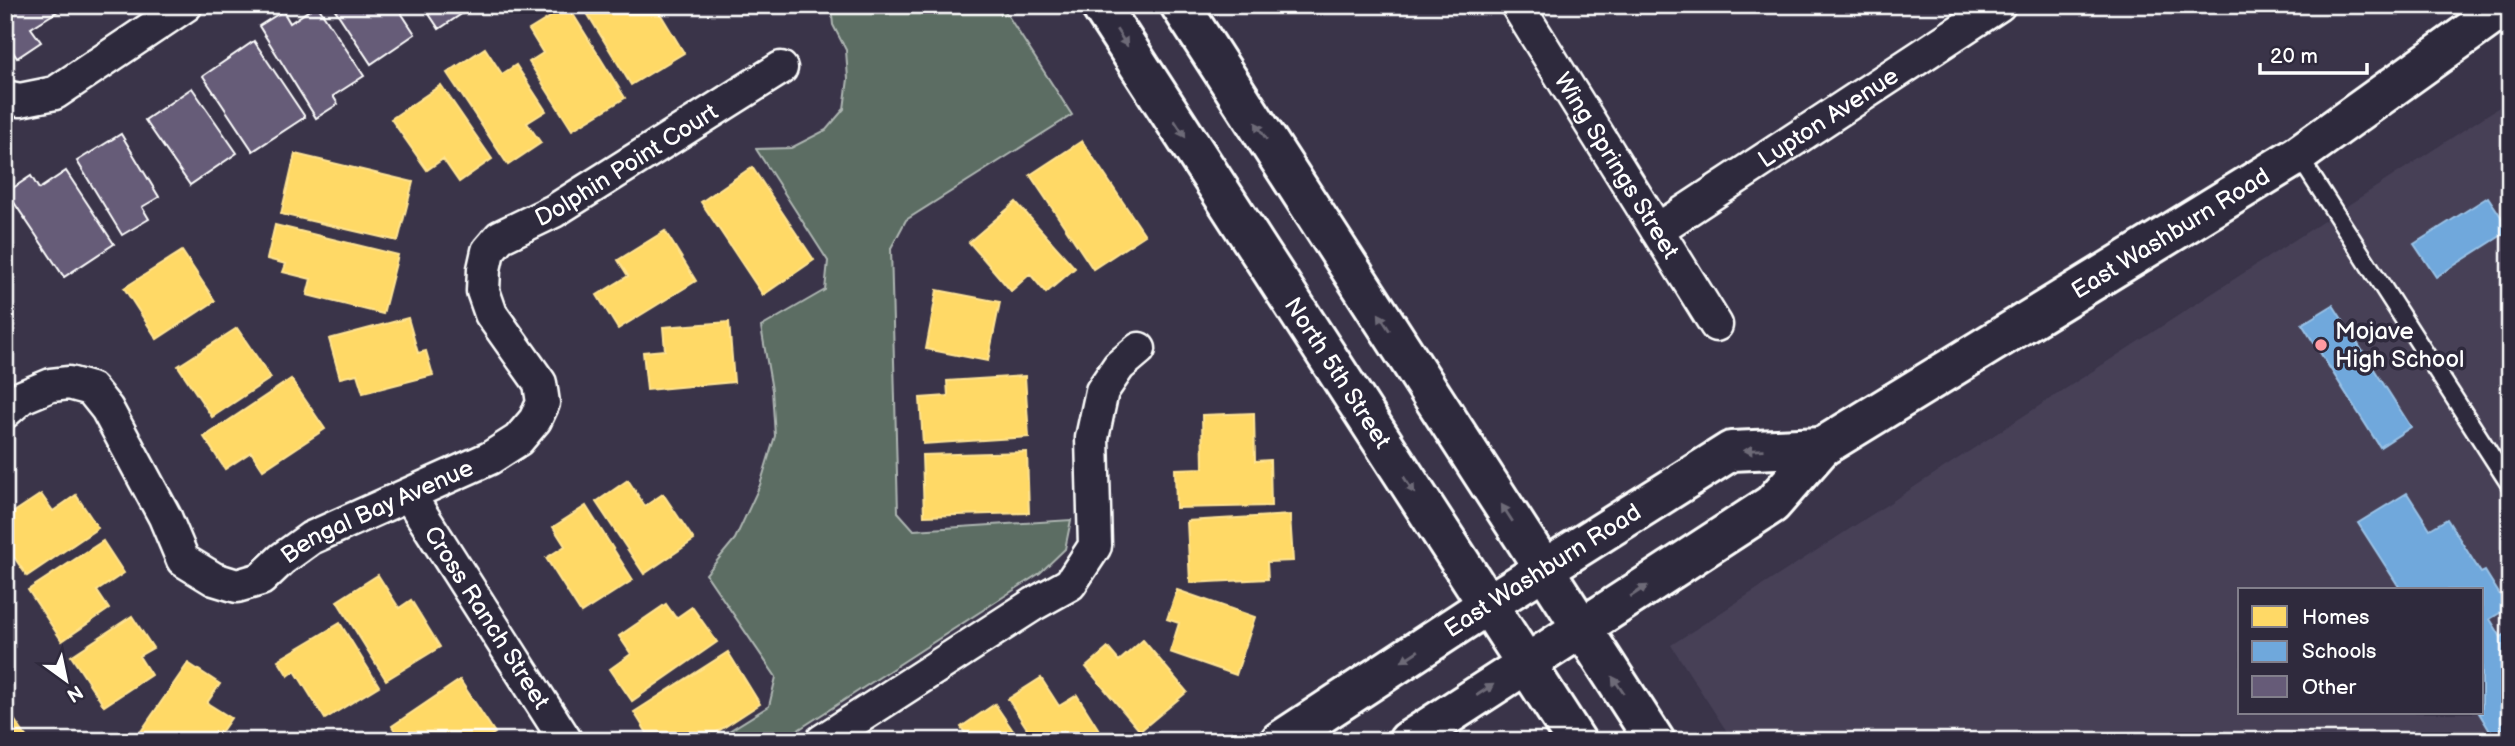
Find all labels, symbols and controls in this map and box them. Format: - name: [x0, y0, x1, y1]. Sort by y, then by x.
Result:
- one-way arrow: [1115, 29, 1128, 48]
- scale bar: [2260, 32, 2366, 76]
- text: 20 m: [2270, 44, 2318, 69]
- street label: Lupton Avenue: [1753, 61, 1904, 174]
- street label: Wing Springs Street: [1548, 67, 1686, 264]
- street label: Dolphin Point Court: [530, 97, 724, 232]
- one-way arrow: [1173, 120, 1187, 138]
- one-way arrow: [1255, 121, 1268, 140]
- street label: East Washburn Road: [2066, 161, 2275, 305]
- street label: North 5th Street: [1278, 292, 1398, 454]
- one-way arrow: [1377, 313, 1391, 331]
- place label: Mojave High School: [2335, 317, 2464, 374]
- marker: Mojave High School: [2313, 337, 2329, 353]
- one-way arrow: [1743, 445, 1765, 456]
- street label: Bengal Bay Avenue: [275, 453, 478, 570]
- one-way arrow: [1403, 475, 1416, 495]
- street label: East Washburn Road: [1439, 497, 1646, 644]
- one-way arrow: [1501, 504, 1514, 523]
- street label: Cross Ranch Street: [418, 520, 556, 715]
- one-way arrow: [1629, 585, 1648, 598]
- legend: [2238, 588, 2484, 714]
- text: Homes: [2302, 605, 2370, 630]
- text: Schools: [2302, 639, 2376, 664]
- north arrow: [32, 644, 102, 714]
- one-way arrow: [1400, 649, 1419, 662]
- text: Other: [2302, 675, 2357, 700]
- one-way arrow: [1611, 676, 1625, 694]
- text: N: [62, 679, 87, 707]
- one-way arrow: [1476, 684, 1495, 697]

